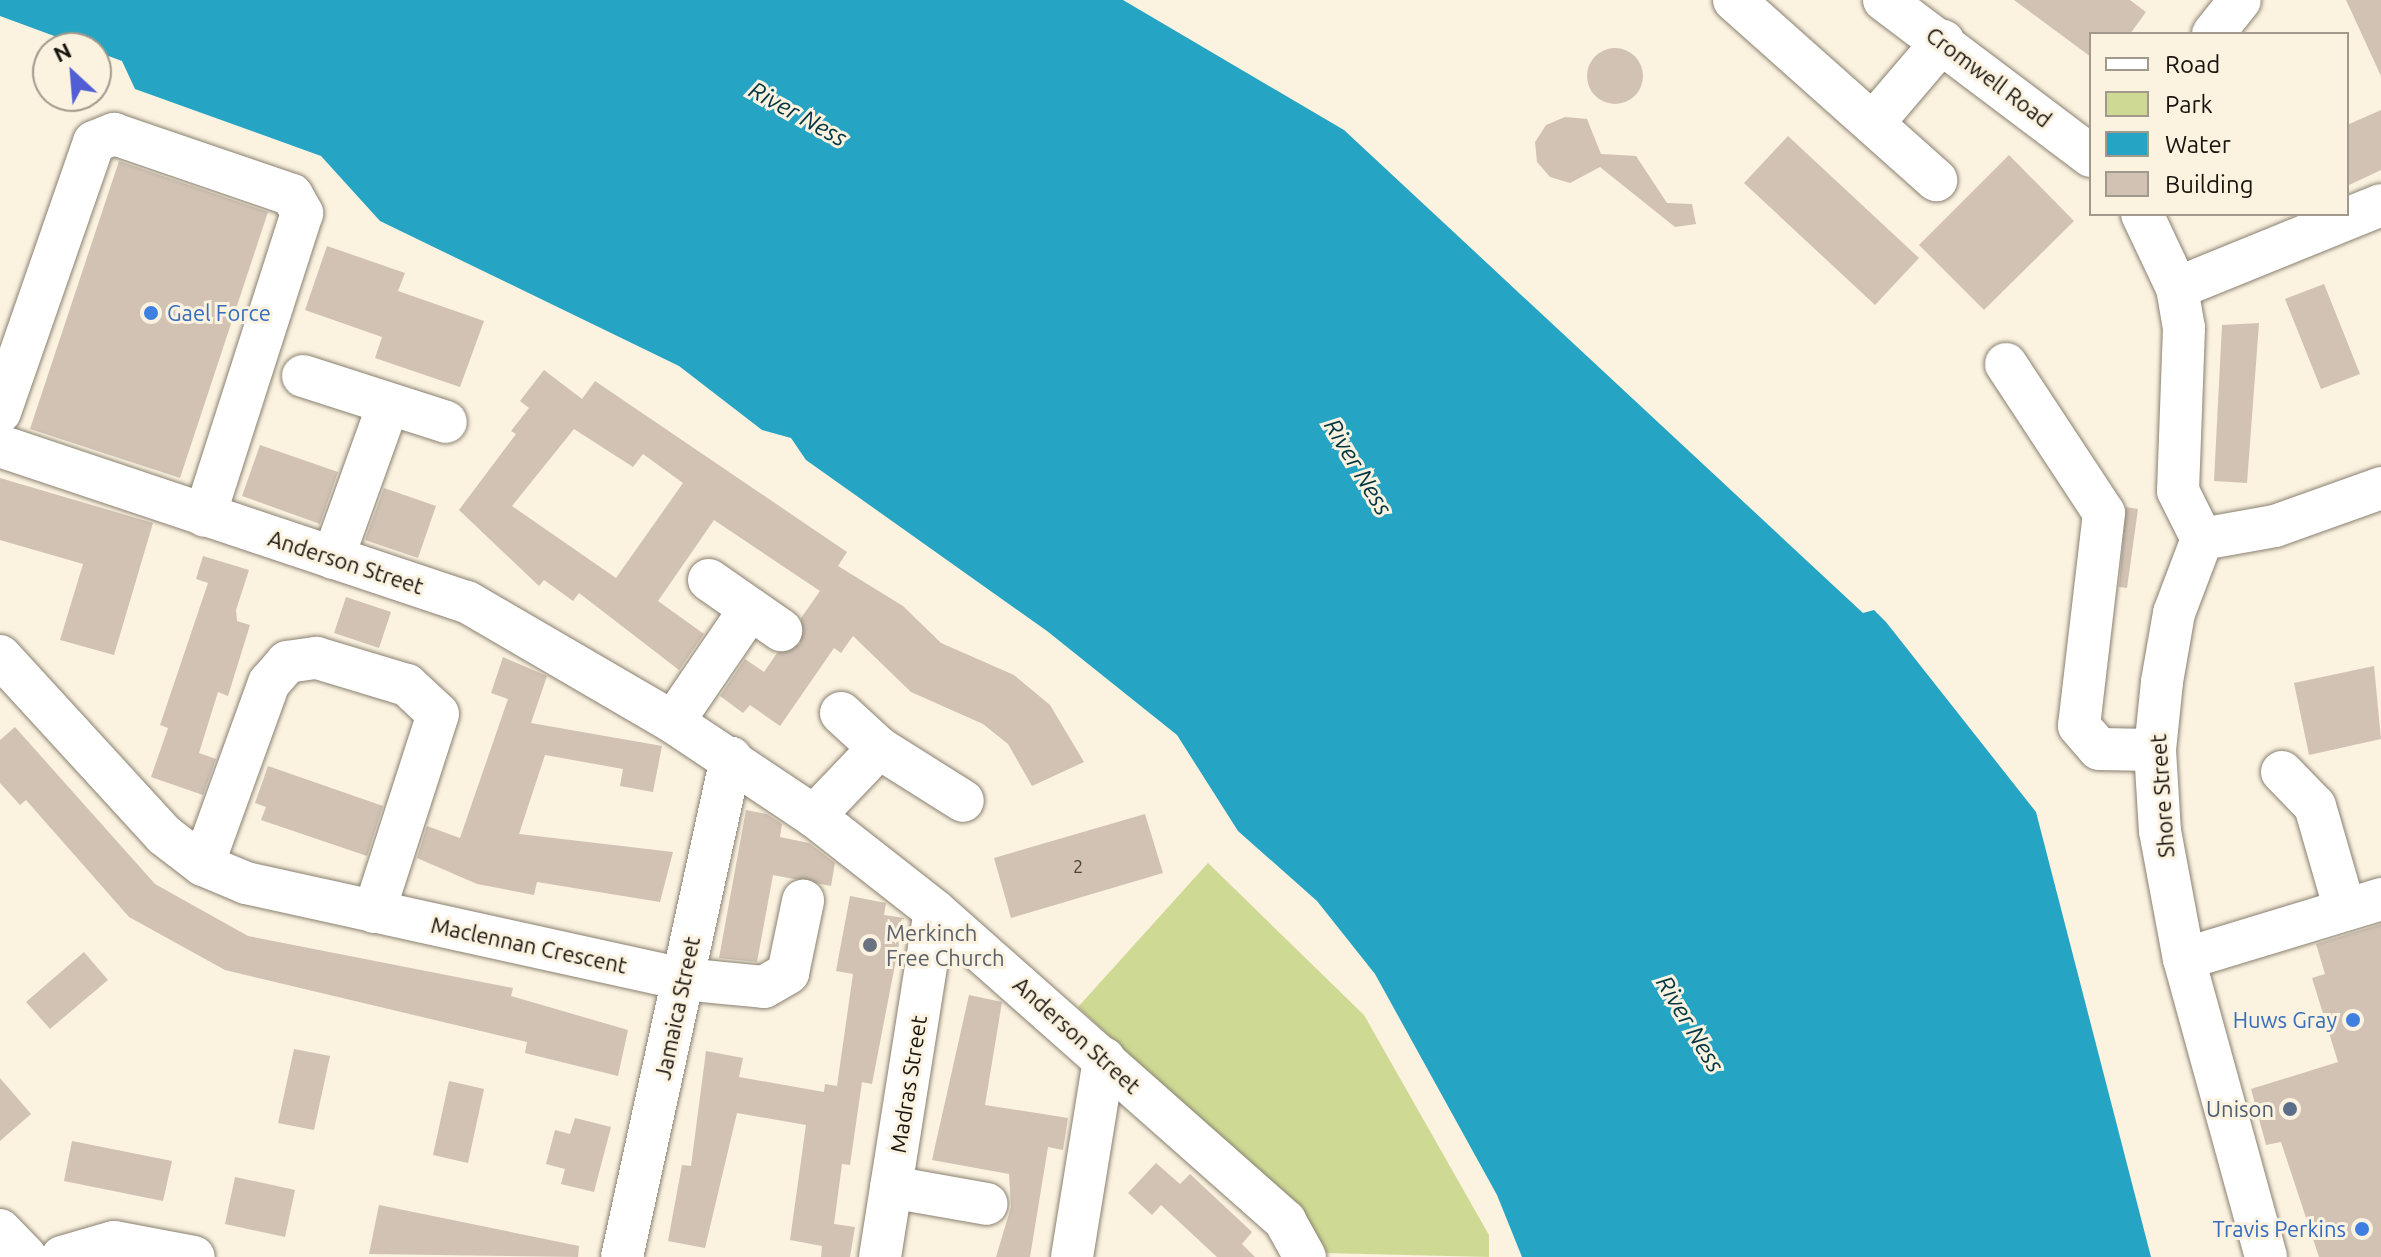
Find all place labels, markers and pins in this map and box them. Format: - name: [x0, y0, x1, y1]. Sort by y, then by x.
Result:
- place label: Gael Force: [167, 300, 271, 326]
- marker: Gael Force: [142, 304, 160, 322]
- place label: Merkinch Free Church: [886, 919, 1005, 970]
- marker: Merkinch Free Church: [861, 936, 879, 954]
- place label: Huws Gray: [2233, 1007, 2337, 1033]
- marker: Huws Gray: [2344, 1011, 2362, 1029]
- place label: Unison: [2206, 1096, 2274, 1122]
- marker: Unison: [2281, 1100, 2299, 1118]
- place label: Travis Perkins: [2212, 1216, 2346, 1242]
- marker: Travis Perkins: [2353, 1220, 2371, 1238]

